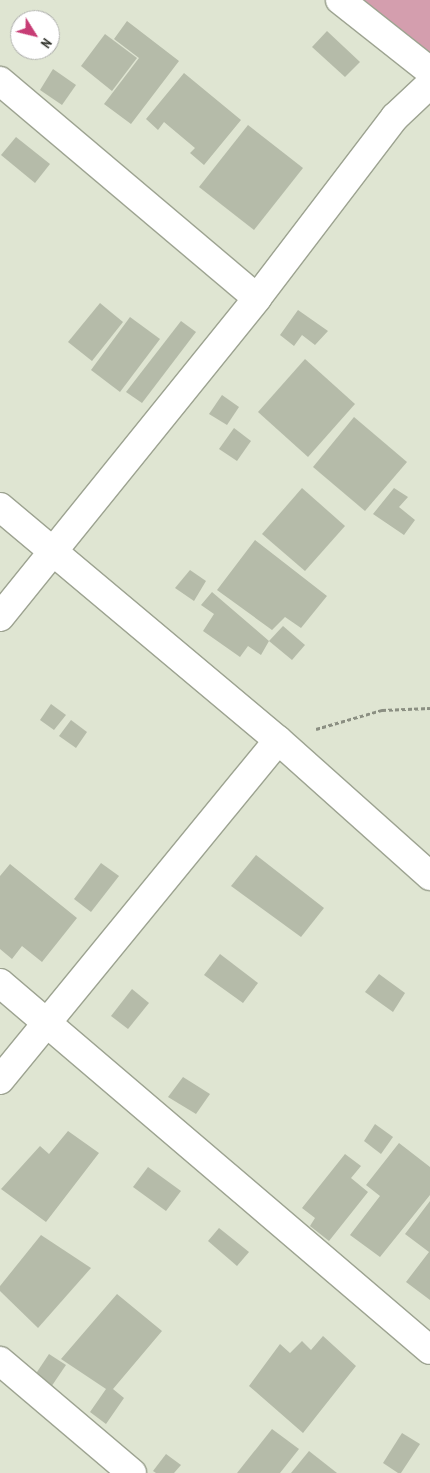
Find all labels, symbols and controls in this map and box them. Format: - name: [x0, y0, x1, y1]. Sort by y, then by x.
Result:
- north arrow: [10, 10, 60, 60]
- text: N: [37, 35, 56, 52]

